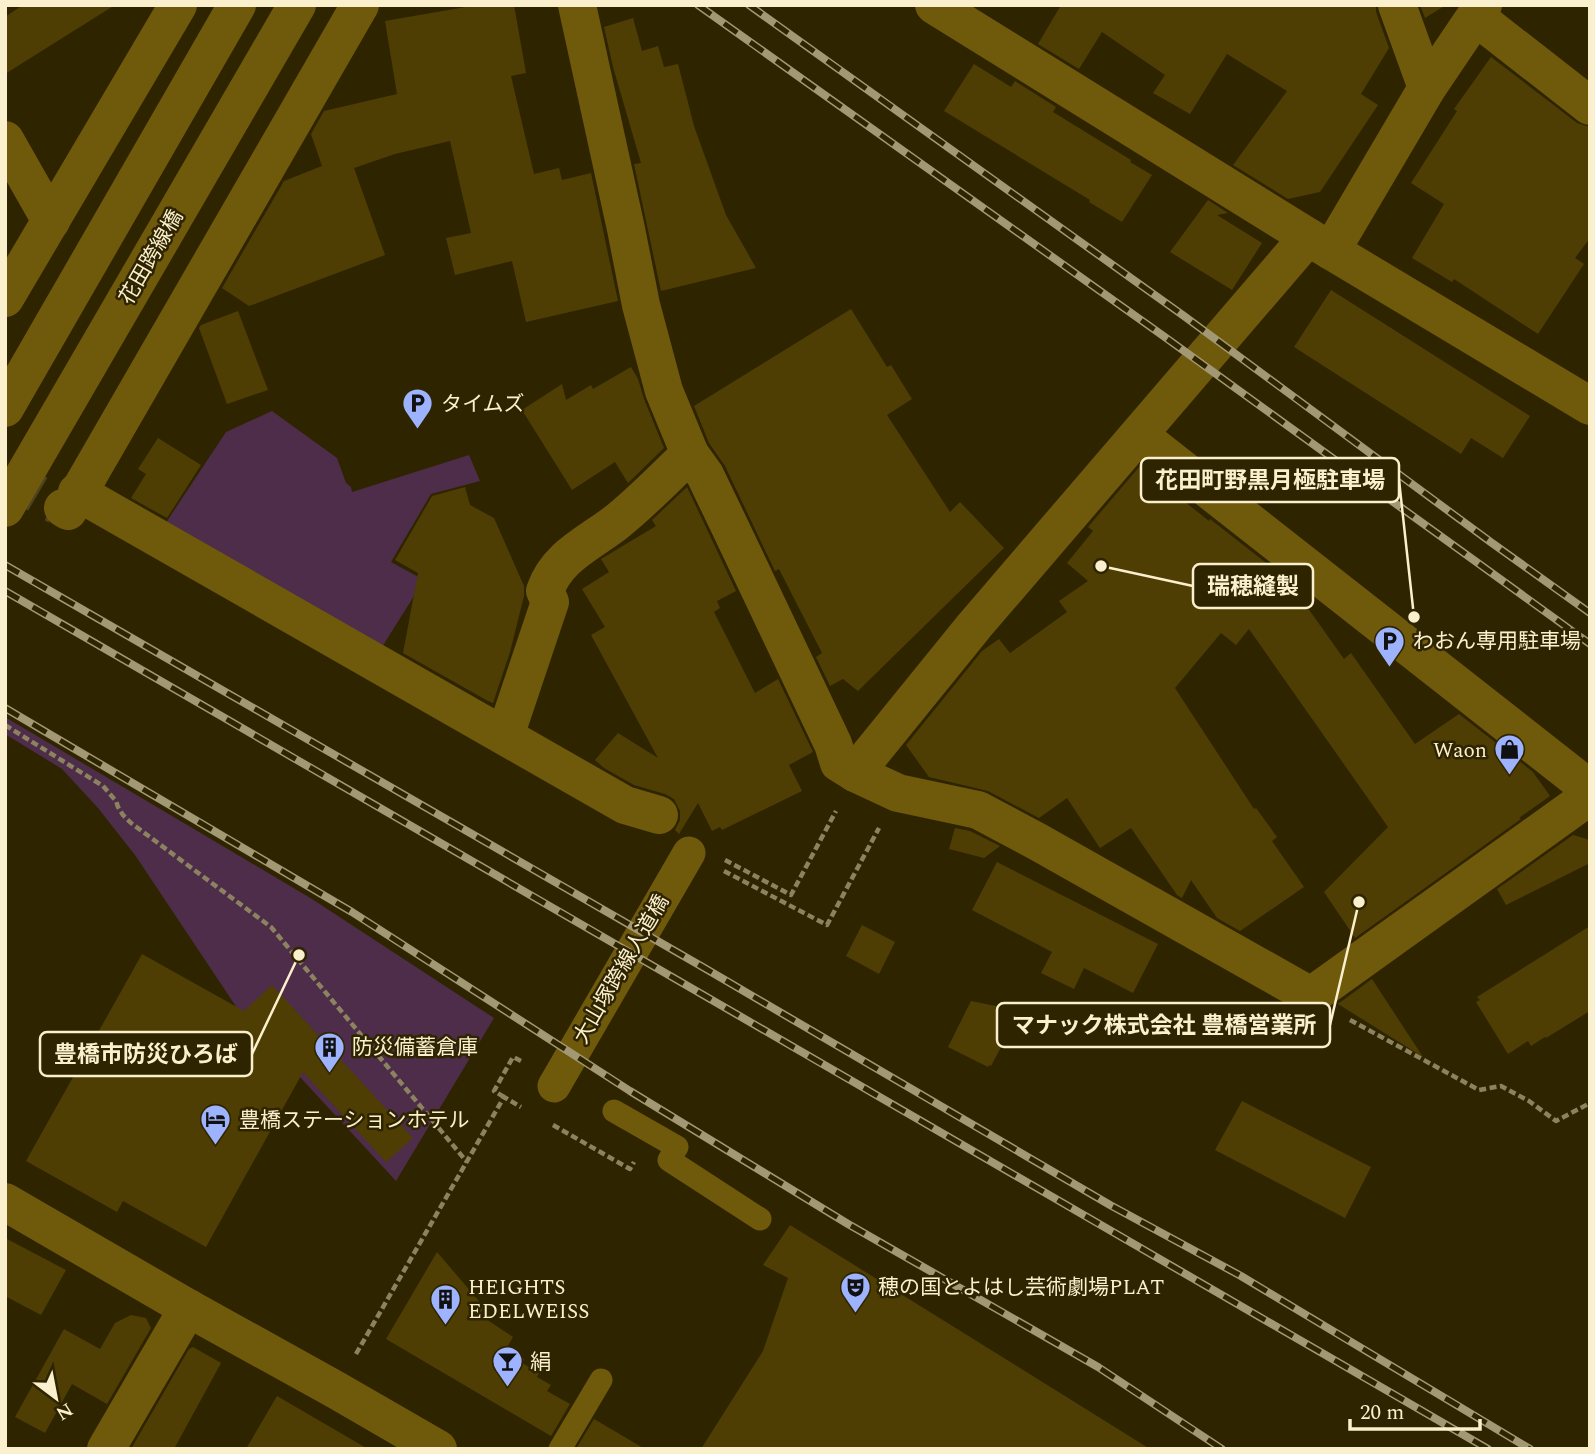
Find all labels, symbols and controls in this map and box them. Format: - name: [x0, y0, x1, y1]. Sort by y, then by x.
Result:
- street label: 花田跨線橋: [112, 204, 192, 311]
- parking icon: タイムズ: [401, 387, 435, 431]
- place label: タイムズ: [441, 389, 525, 421]
- callout: 花田町野黒月極駐車場: [1141, 458, 1399, 502]
- text: 花田町野黒月極駐車場: [1155, 464, 1385, 499]
- callout: 瑞穂縫製: [1193, 564, 1313, 608]
- text: 瑞穂縫製: [1207, 570, 1299, 605]
- parking icon: わおん専用駐車場: [1373, 624, 1407, 668]
- place label: わおん専用駐車場: [1413, 626, 1581, 658]
- shop icon: Waon: [1493, 733, 1527, 777]
- place label: Waon: [1433, 735, 1487, 767]
- street label: 大山塚跨線人道橋: [566, 889, 678, 1050]
- callout: マナック株式会社 豊橋営業所: [997, 1003, 1330, 1047]
- text: マナック株式会社 豊橋営業所: [1012, 1009, 1316, 1044]
- building icon: 防災備蓄倉庫: [312, 1030, 346, 1074]
- callout: 豊橋市防災ひろば: [40, 1032, 252, 1076]
- place label: 防災備蓄倉庫: [352, 1032, 478, 1064]
- text: 豊橋市防災ひろば: [54, 1038, 238, 1073]
- hotel icon: 豊橋ステーションホテル: [199, 1103, 233, 1147]
- place label: 豊橋ステーションホテル: [239, 1105, 470, 1137]
- theatre icon: 穂の国とよはし芸術劇場PLAT: [838, 1270, 872, 1314]
- place label: HEIGHTS EDELWEISS: [468, 1272, 589, 1328]
- place label: 穂の国とよはし芸術劇場PLAT: [878, 1272, 1165, 1304]
- building icon: HEIGHTS EDELWEISS: [428, 1282, 462, 1326]
- bar icon: 絹: [490, 1345, 524, 1389]
- place label: 絹: [530, 1347, 551, 1379]
- north arrow: [21, 1363, 91, 1433]
- scale bar: [1350, 1388, 1480, 1432]
- text: N: [50, 1395, 78, 1428]
- text: 20 m: [1360, 1397, 1404, 1429]

